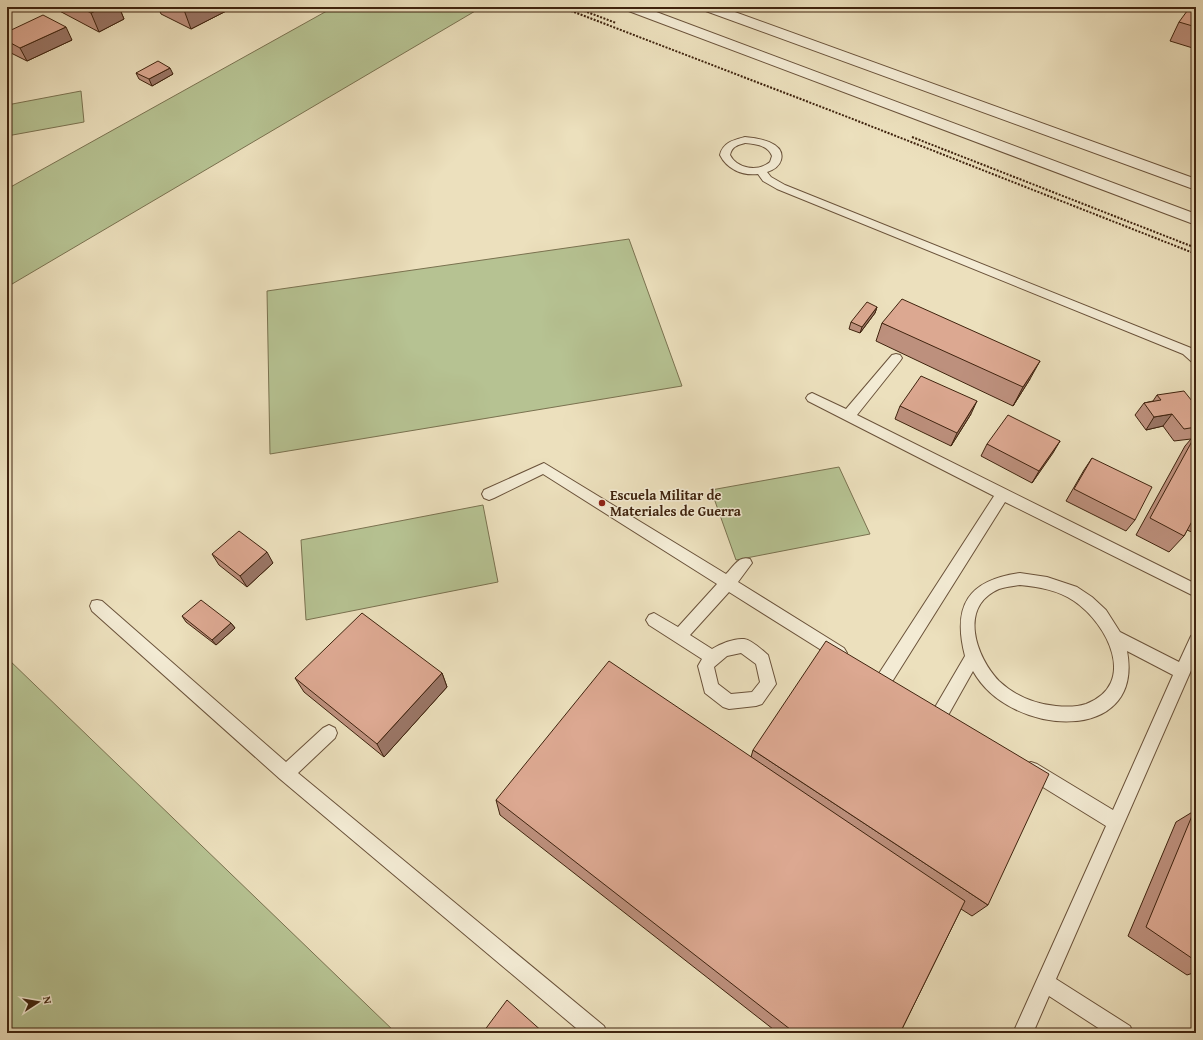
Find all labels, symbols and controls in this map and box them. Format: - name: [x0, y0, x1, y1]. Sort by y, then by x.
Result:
- place label: Escuela Militar de Materiales de Guerra: [610, 485, 742, 521]
- marker: Escuela Militar de Materiales de Guerra: [597, 498, 607, 508]
- north arrow: [18, 982, 58, 1022]
- text: N: [39, 995, 57, 1006]

